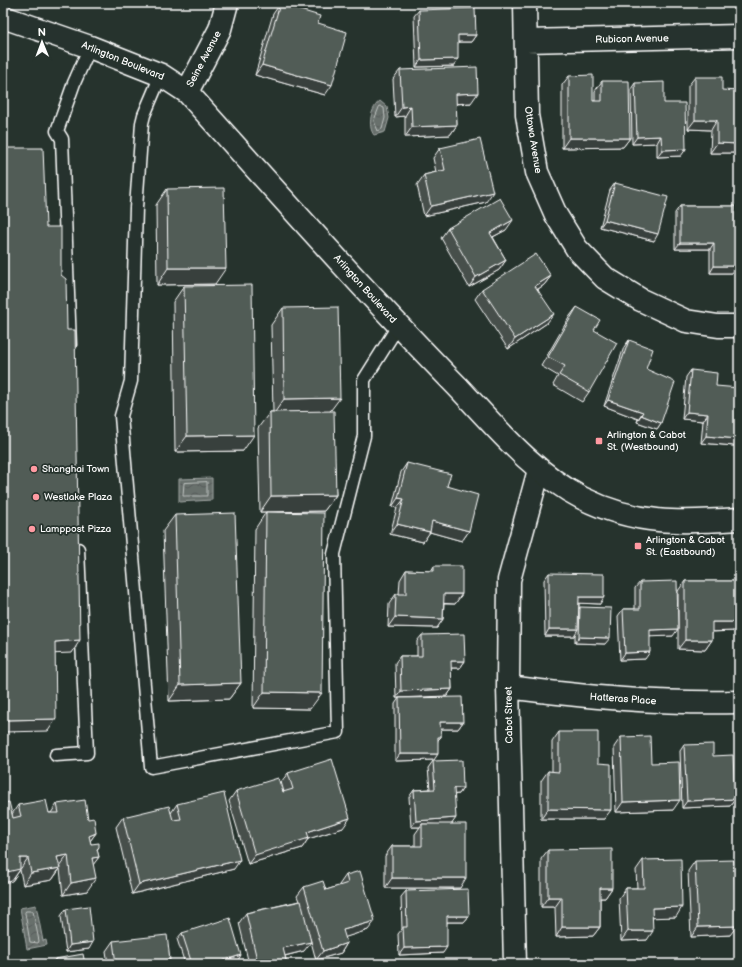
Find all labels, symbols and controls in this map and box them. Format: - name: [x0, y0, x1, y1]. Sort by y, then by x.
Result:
- north arrow: [22, 22, 62, 62]
- text: N: [38, 26, 46, 39]
- street label: Seine Avenue: [184, 29, 224, 89]
- street label: Rubicon Avenue: [595, 32, 669, 46]
- street label: Arlington Boulevard: [80, 39, 166, 83]
- street label: Ottowa Avenue: [522, 106, 544, 174]
- street label: Arlington Boulevard: [331, 252, 399, 326]
- place label: Arlington & Cabot St. (Westbound): [607, 429, 686, 453]
- marker: Arlington & Cabot St. (Westbound): [594, 436, 604, 446]
- place label: Shanghai Town: [42, 463, 110, 475]
- marker: Shanghai Town: [29, 464, 39, 474]
- place label: Westlake Plaza: [44, 491, 112, 503]
- marker: Westlake Plaza: [31, 492, 41, 502]
- place label: Lamppost Pizza: [40, 523, 111, 535]
- marker: Lamppost Pizza: [27, 524, 37, 534]
- place label: Arlington & Cabot St. (Eastbound): [646, 534, 725, 558]
- marker: Arlington & Cabot St. (Eastbound): [633, 541, 643, 551]
- street label: Cabot Street: [503, 686, 515, 744]
- street label: Hatteras Place: [589, 691, 657, 707]

